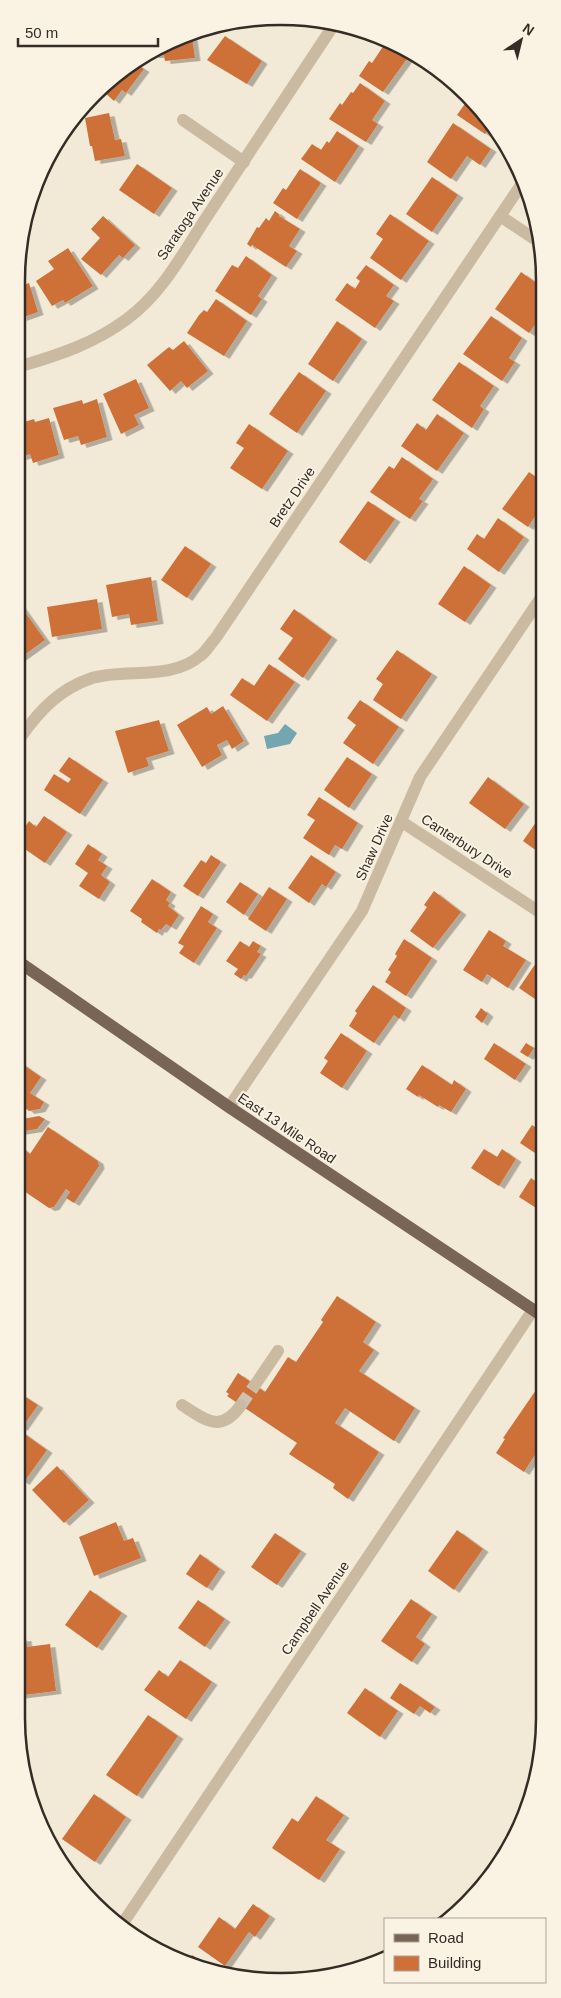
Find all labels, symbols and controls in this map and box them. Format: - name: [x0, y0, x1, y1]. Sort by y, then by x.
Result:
- scale bar: [18, 15, 158, 47]
- north arrow: [496, 15, 546, 65]
- text: N: [520, 20, 537, 39]
- text: 50 m: [25, 24, 58, 41]
- street label: Saratoga Avenue: [153, 165, 227, 263]
- street label: Bretz Drive: [266, 464, 318, 530]
- street label: Canterbury Drive: [418, 810, 516, 882]
- street label: Shaw Drive: [352, 811, 396, 883]
- street label: East 13 Mile Road: [235, 1089, 339, 1167]
- street label: Campbell Avenue: [278, 1558, 352, 1658]
- legend: [384, 1918, 546, 1983]
- text: Road: [428, 1929, 464, 1946]
- text: Building: [428, 1954, 481, 1971]

